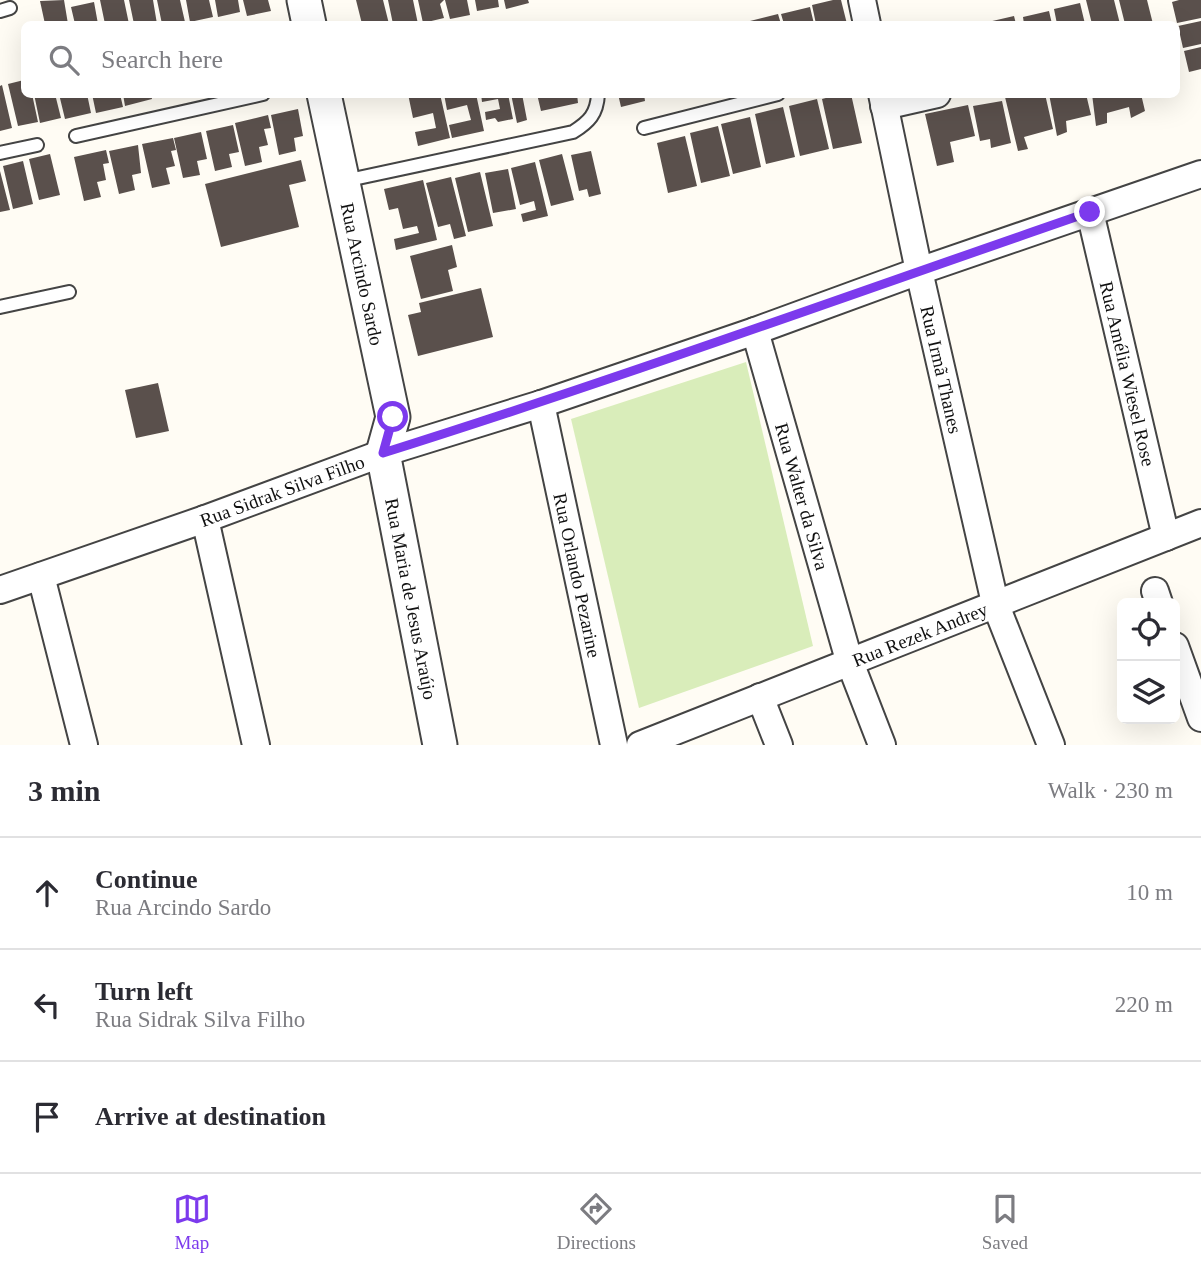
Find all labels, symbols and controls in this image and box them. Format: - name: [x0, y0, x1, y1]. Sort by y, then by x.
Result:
- search box: [21, 21, 1180, 98]
- icon: search: [45, 41, 83, 79]
- text: Search here: [101, 45, 223, 74]
- route end: [1074, 196, 1105, 227]
- street label: Rua Arcindo Sardo: [337, 201, 388, 347]
- street label: Rua Amélia Wiesel Rose: [1096, 279, 1160, 468]
- street label: Rua Irmã Thanes: [917, 304, 966, 436]
- route start: [377, 401, 408, 432]
- street label: Rua Walter da Silva: [771, 421, 833, 573]
- street label: Rua Sidrak Silva Filho: [197, 450, 367, 531]
- street label: Rua Orlando Pezarine: [550, 491, 605, 659]
- street label: Rua Maria de Jesus Araújo: [381, 496, 441, 701]
- street label: Rua Rezek Andrey: [849, 598, 991, 670]
- map controls: [1117, 598, 1180, 724]
- button: locate: [1117, 598, 1180, 661]
- button: layers: [1117, 661, 1180, 724]
- text: 3 min: [28, 774, 101, 807]
- text: Walk · 230 m: [1048, 778, 1173, 803]
- text: Continue: [95, 865, 198, 894]
- icon: ahead: [28, 874, 66, 912]
- text: 10 m: [1126, 880, 1173, 905]
- text: Rua Arcindo Sardo: [95, 895, 271, 920]
- text: Turn left: [95, 977, 193, 1006]
- icon: left: [28, 986, 66, 1024]
- text: 220 m: [1115, 992, 1173, 1017]
- text: Rua Sidrak Silva Filho: [95, 1007, 305, 1032]
- icon: arrive: [28, 1098, 66, 1136]
- text: Arrive at destination: [95, 1102, 326, 1131]
- tab: Map: [173, 1190, 211, 1254]
- tab: Directions: [557, 1190, 636, 1254]
- tab: Saved: [982, 1190, 1028, 1254]

